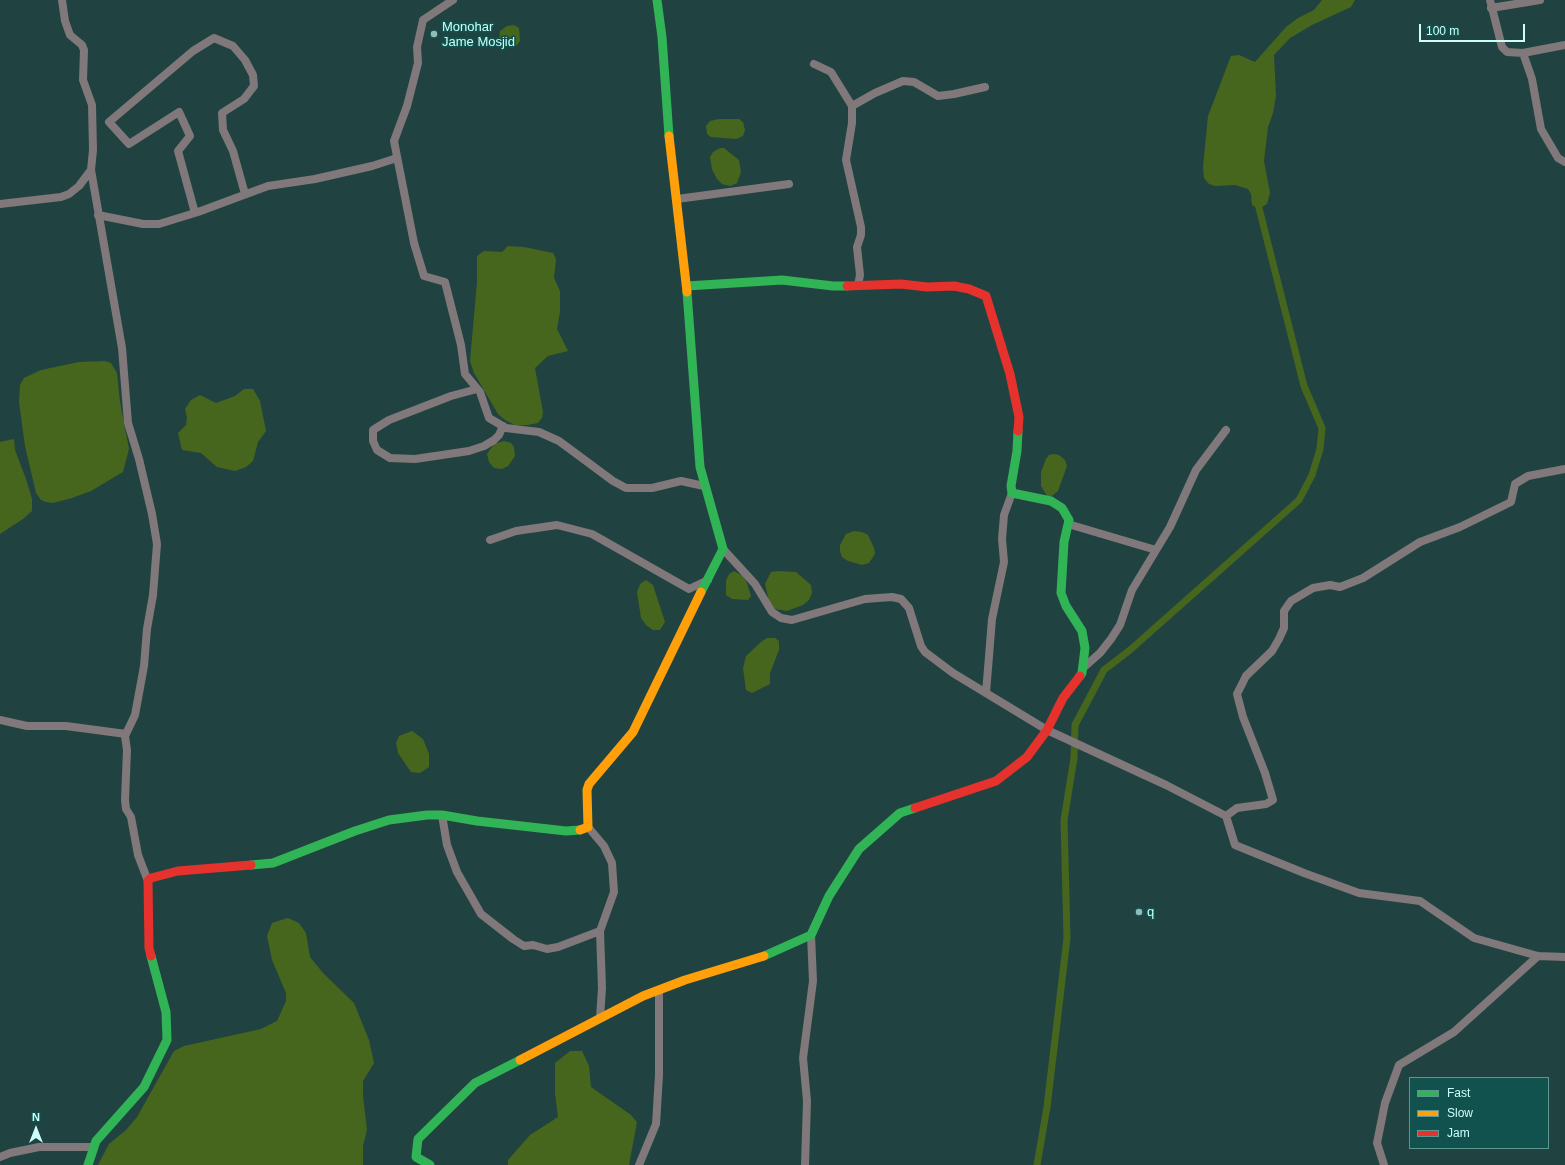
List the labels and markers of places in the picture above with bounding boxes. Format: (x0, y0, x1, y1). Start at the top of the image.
place label: Monohar Jame Mosjid (442, 19, 515, 50)
marker: Monohar Jame Mosjid (429, 29, 439, 39)
place label: q (1147, 904, 1154, 920)
marker: q (1134, 907, 1144, 917)

